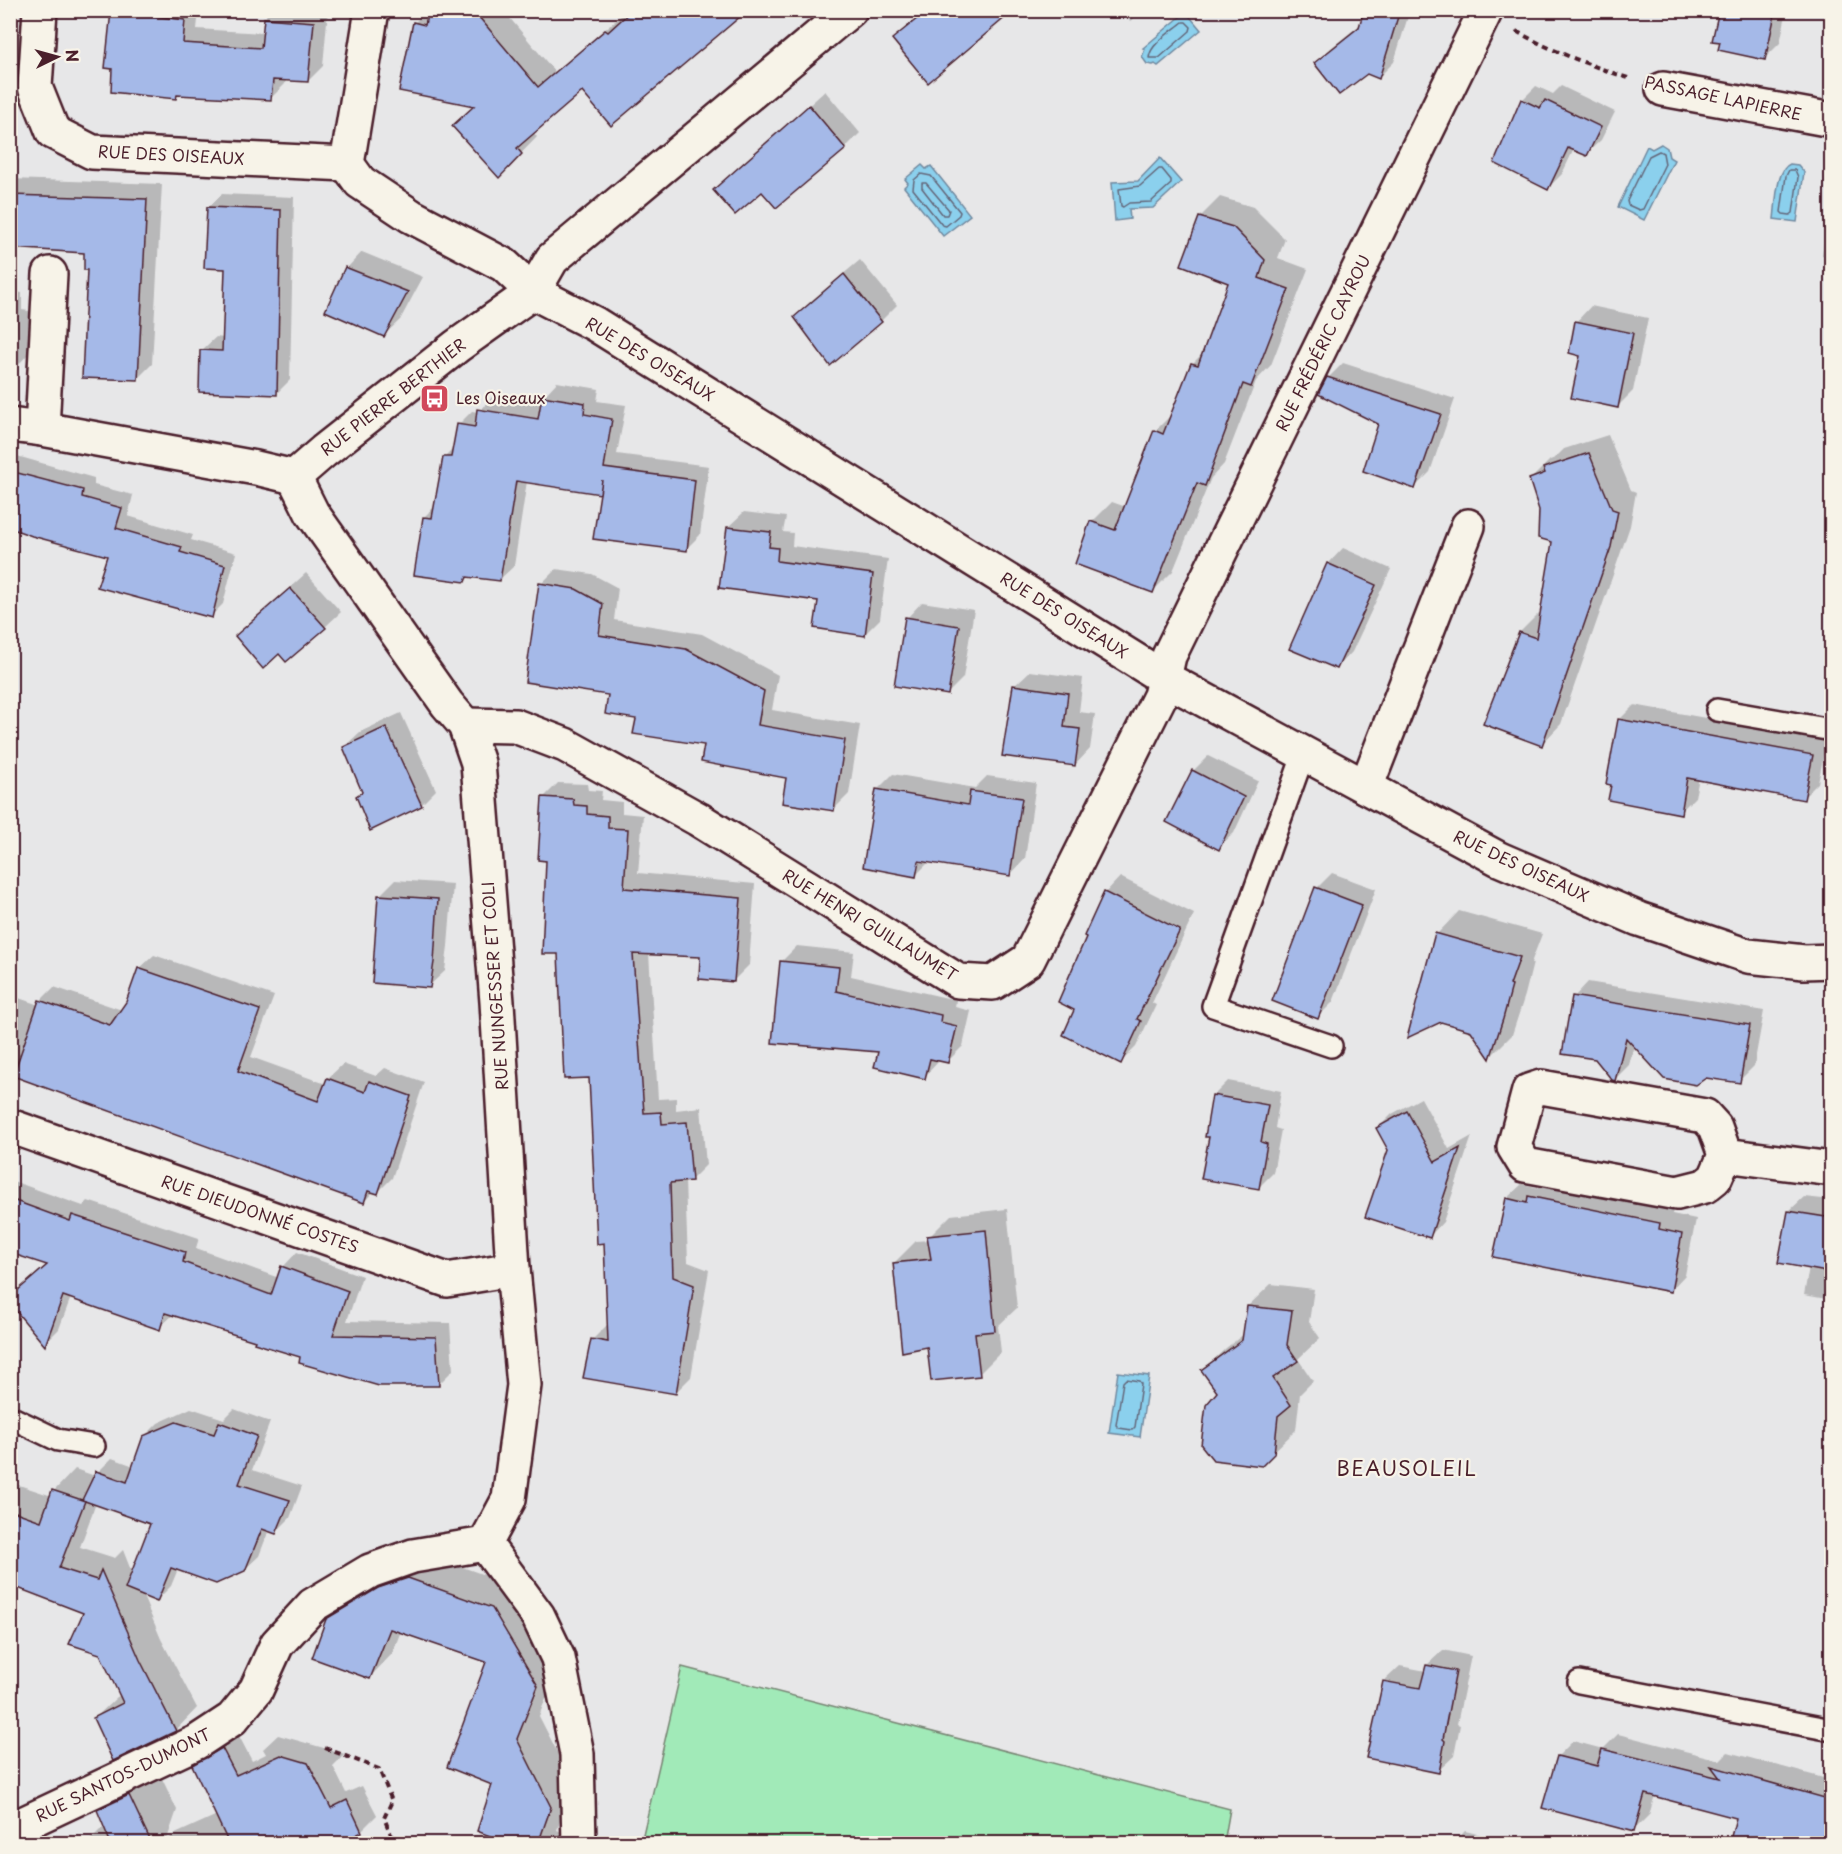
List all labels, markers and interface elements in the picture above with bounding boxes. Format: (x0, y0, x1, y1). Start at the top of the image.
north arrow (27, 27, 87, 87)
text: N (60, 48, 85, 63)
street label: PASSAGE LAPIERRE (1642, 69, 1804, 125)
street label: RUE DES OISEAUX (97, 138, 245, 170)
street label: RUE FRÉDÉRIC CAYROU (1269, 250, 1375, 435)
street label: RUE DES OISEAUX (582, 310, 720, 406)
street label: RUE PIERRE BERTHIER (314, 332, 470, 461)
bus stop icon: Les Oiseaux (419, 382, 451, 414)
place label: Les Oiseaux (456, 385, 545, 409)
street label: RUE DES OISEAUX (996, 565, 1133, 663)
street label: RUE DES OISEAUX (1450, 823, 1593, 907)
street label: RUE HENRI GUILLAUMET (778, 862, 963, 986)
street label: RUE NUNGESSER ET COLI (475, 881, 513, 1091)
street label: RUE DIEUDONNÉ COSTES (158, 1168, 362, 1258)
district label: BEAUSOLEIL (1337, 1453, 1477, 1483)
street label: RUE SANTOS-DUMONT (31, 1721, 214, 1827)

